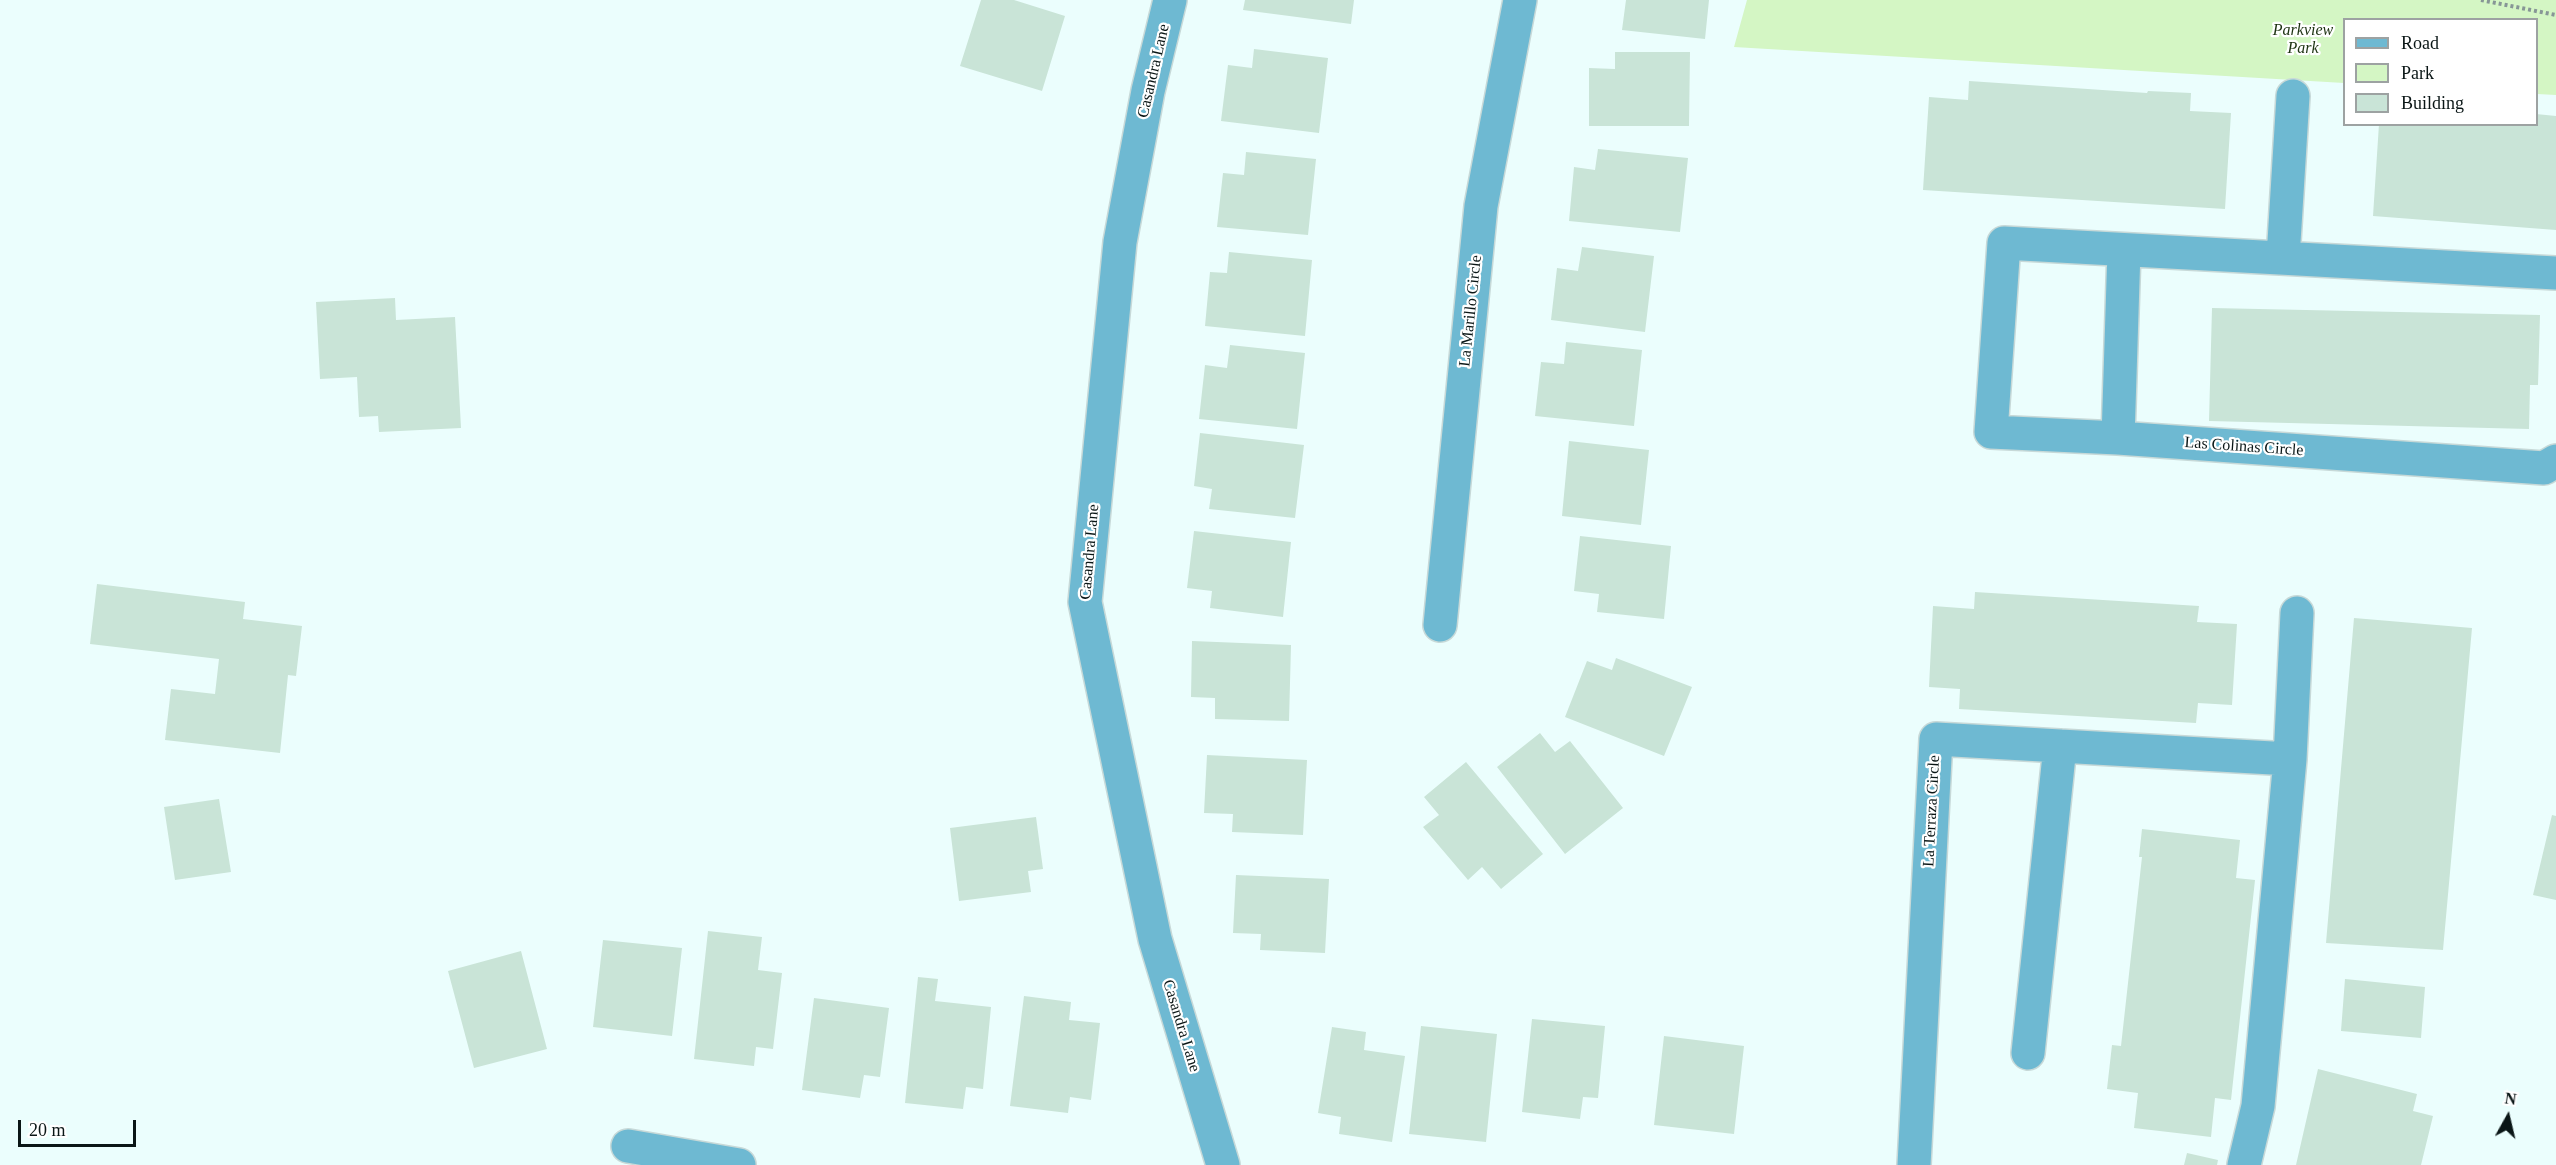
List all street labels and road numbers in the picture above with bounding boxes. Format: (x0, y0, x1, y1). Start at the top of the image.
street label: Casandra Lane (1134, 22, 1174, 120)
street label: La Marillo Circle (1456, 254, 1486, 368)
street label: Las Colinas Circle (2184, 433, 2304, 461)
street label: Casandra Lane (1076, 504, 1104, 600)
street label: La Terraza Circle (1919, 755, 1945, 867)
street label: Casandra Lane (1158, 978, 1204, 1074)

